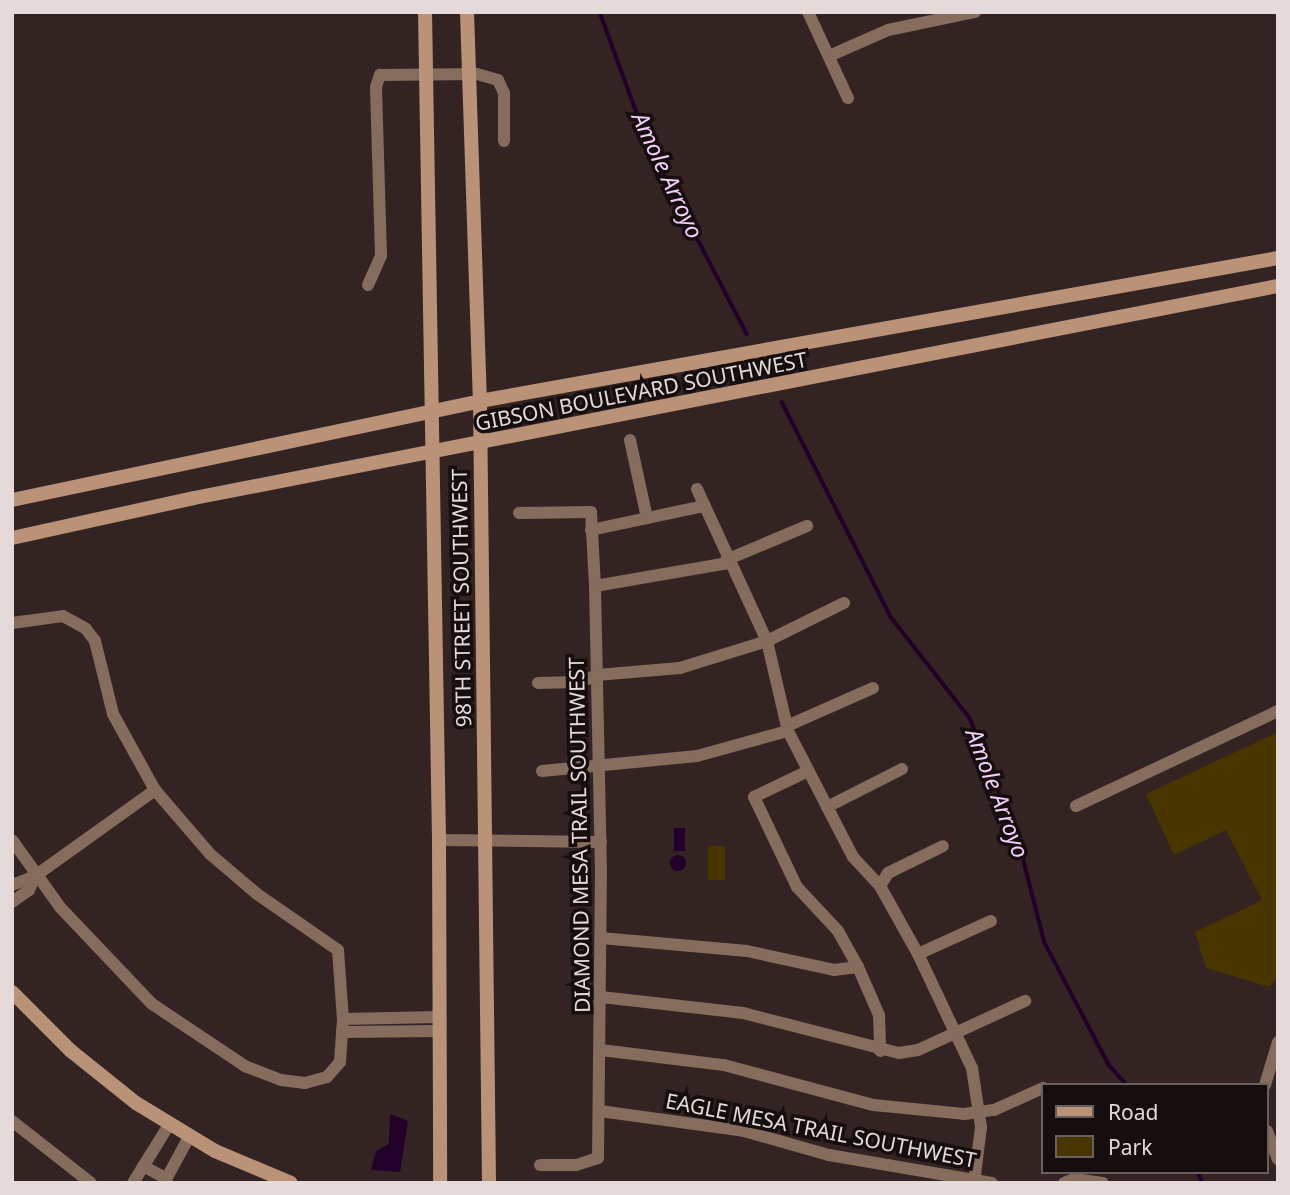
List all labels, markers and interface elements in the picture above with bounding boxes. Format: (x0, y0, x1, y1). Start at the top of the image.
water label: Amole Arroyo (627, 107, 709, 243)
street label: GIBSON BOULEVARD SOUTHWEST (473, 346, 809, 436)
street label: 98TH STREET SOUTHWEST (446, 469, 476, 727)
street label: DIAMOND MESA TRAIL SOUTHWEST (563, 657, 595, 1013)
water label: Amole Arroyo (961, 724, 1035, 862)
legend (1042, 1083, 1269, 1174)
street label: EAGLE MESA TRAIL SOUTHWEST (664, 1087, 978, 1173)
text: Road (1108, 1098, 1158, 1126)
text: Park (1108, 1133, 1152, 1161)

